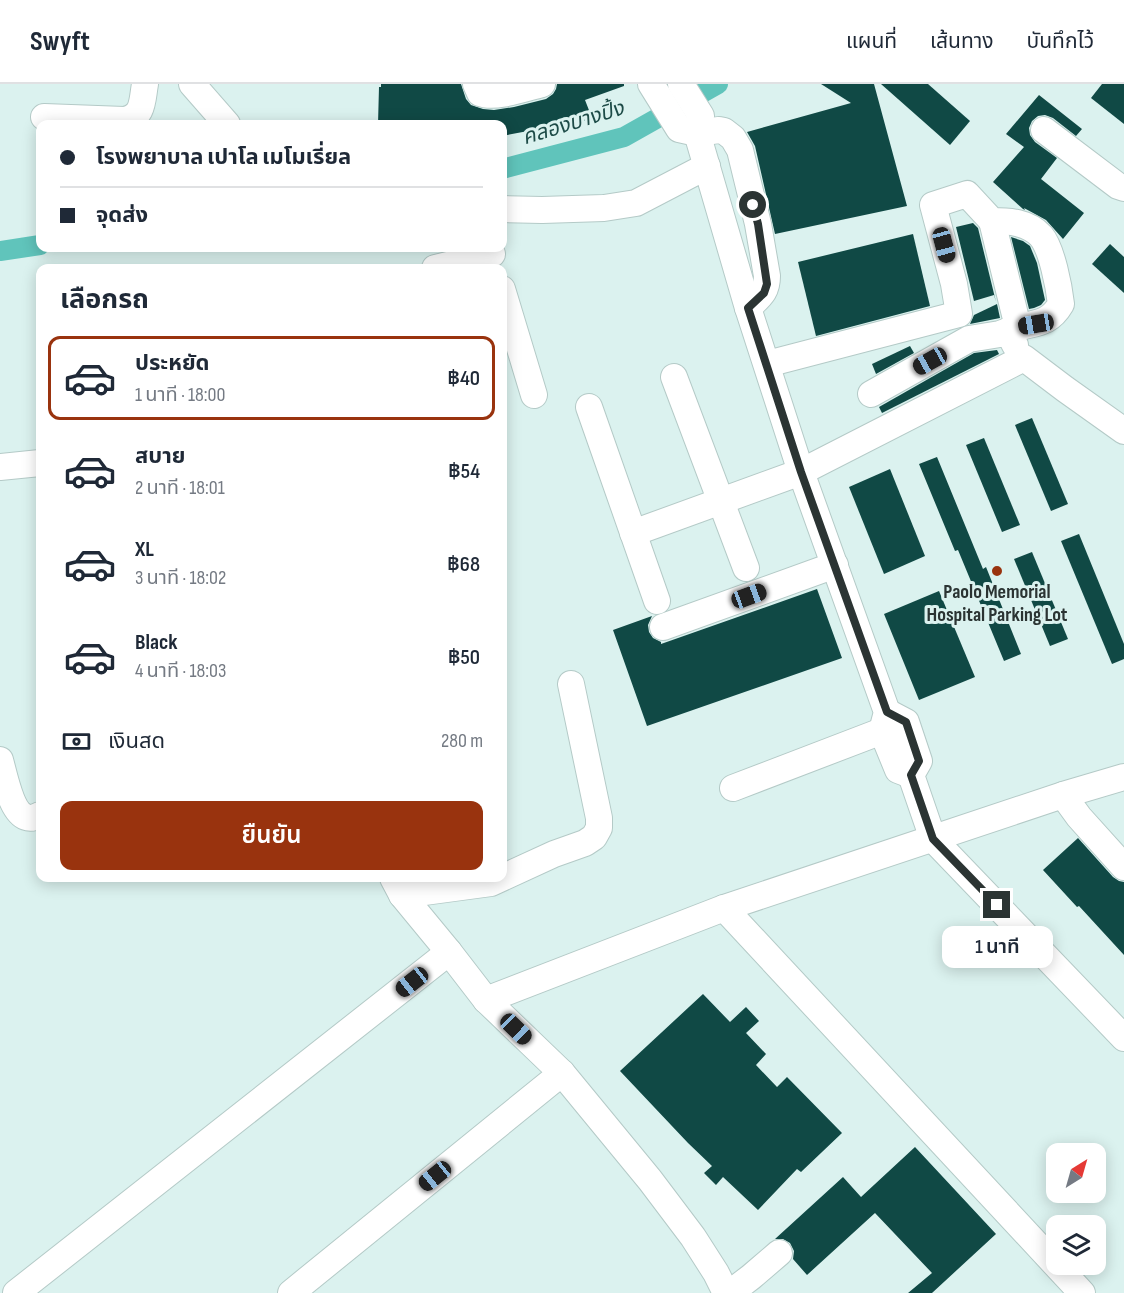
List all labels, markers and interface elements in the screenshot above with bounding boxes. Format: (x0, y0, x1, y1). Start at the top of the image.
text: Swyft (30, 25, 90, 58)
text: แผนที่ (846, 29, 897, 54)
text: เส้นทาง (930, 29, 994, 54)
text: บันทึกไว้ (1027, 29, 1094, 54)
water label: คลองบางปิ้ง (519, 94, 628, 150)
text: โรงพยาบาล เปาโล เมโมเรี่ยล (96, 144, 351, 171)
route start (739, 191, 766, 218)
text: จุดส่ง (96, 202, 148, 229)
car (931, 225, 957, 265)
text: เลือกรถ (60, 284, 149, 316)
car (1017, 312, 1055, 336)
car (910, 344, 950, 378)
text: ประหยัด (135, 350, 210, 377)
icon: car (63, 351, 117, 405)
text: ฿40 (447, 365, 480, 392)
text: 1 นาที · 18:00 (135, 383, 225, 407)
text: สบาย (135, 443, 185, 470)
icon: car (63, 444, 117, 498)
text: ฿54 (448, 458, 480, 485)
text: 2 นาที · 18:01 (135, 476, 225, 500)
text: XL (135, 536, 154, 563)
icon: car (63, 537, 117, 591)
text: ฿68 (447, 551, 480, 578)
marker: Paolo Memorial Hospital Parking Lot (990, 564, 1004, 578)
text: 3 นาที · 18:02 (135, 566, 226, 590)
place label: Paolo Memorial Hospital Parking Lot (927, 580, 1068, 627)
car (729, 581, 769, 611)
text: Black (135, 629, 177, 656)
icon: car (63, 630, 117, 684)
text: ฿50 (448, 644, 480, 671)
text: 4 นาที · 18:03 (135, 659, 226, 683)
icon: cash (60, 725, 93, 758)
text: เงินสด (108, 728, 165, 755)
text: 280 m (441, 729, 483, 753)
button: ยืนยัน (60, 801, 483, 870)
route end (983, 891, 1010, 918)
callout: 1 นาที (942, 926, 1052, 968)
text: 1 นาที (975, 935, 1020, 959)
car (392, 964, 432, 1000)
car (497, 1010, 535, 1048)
north arrow (1046, 1143, 1106, 1203)
map controls (1046, 1143, 1106, 1275)
car (415, 1158, 455, 1194)
button: layers (1046, 1215, 1106, 1275)

